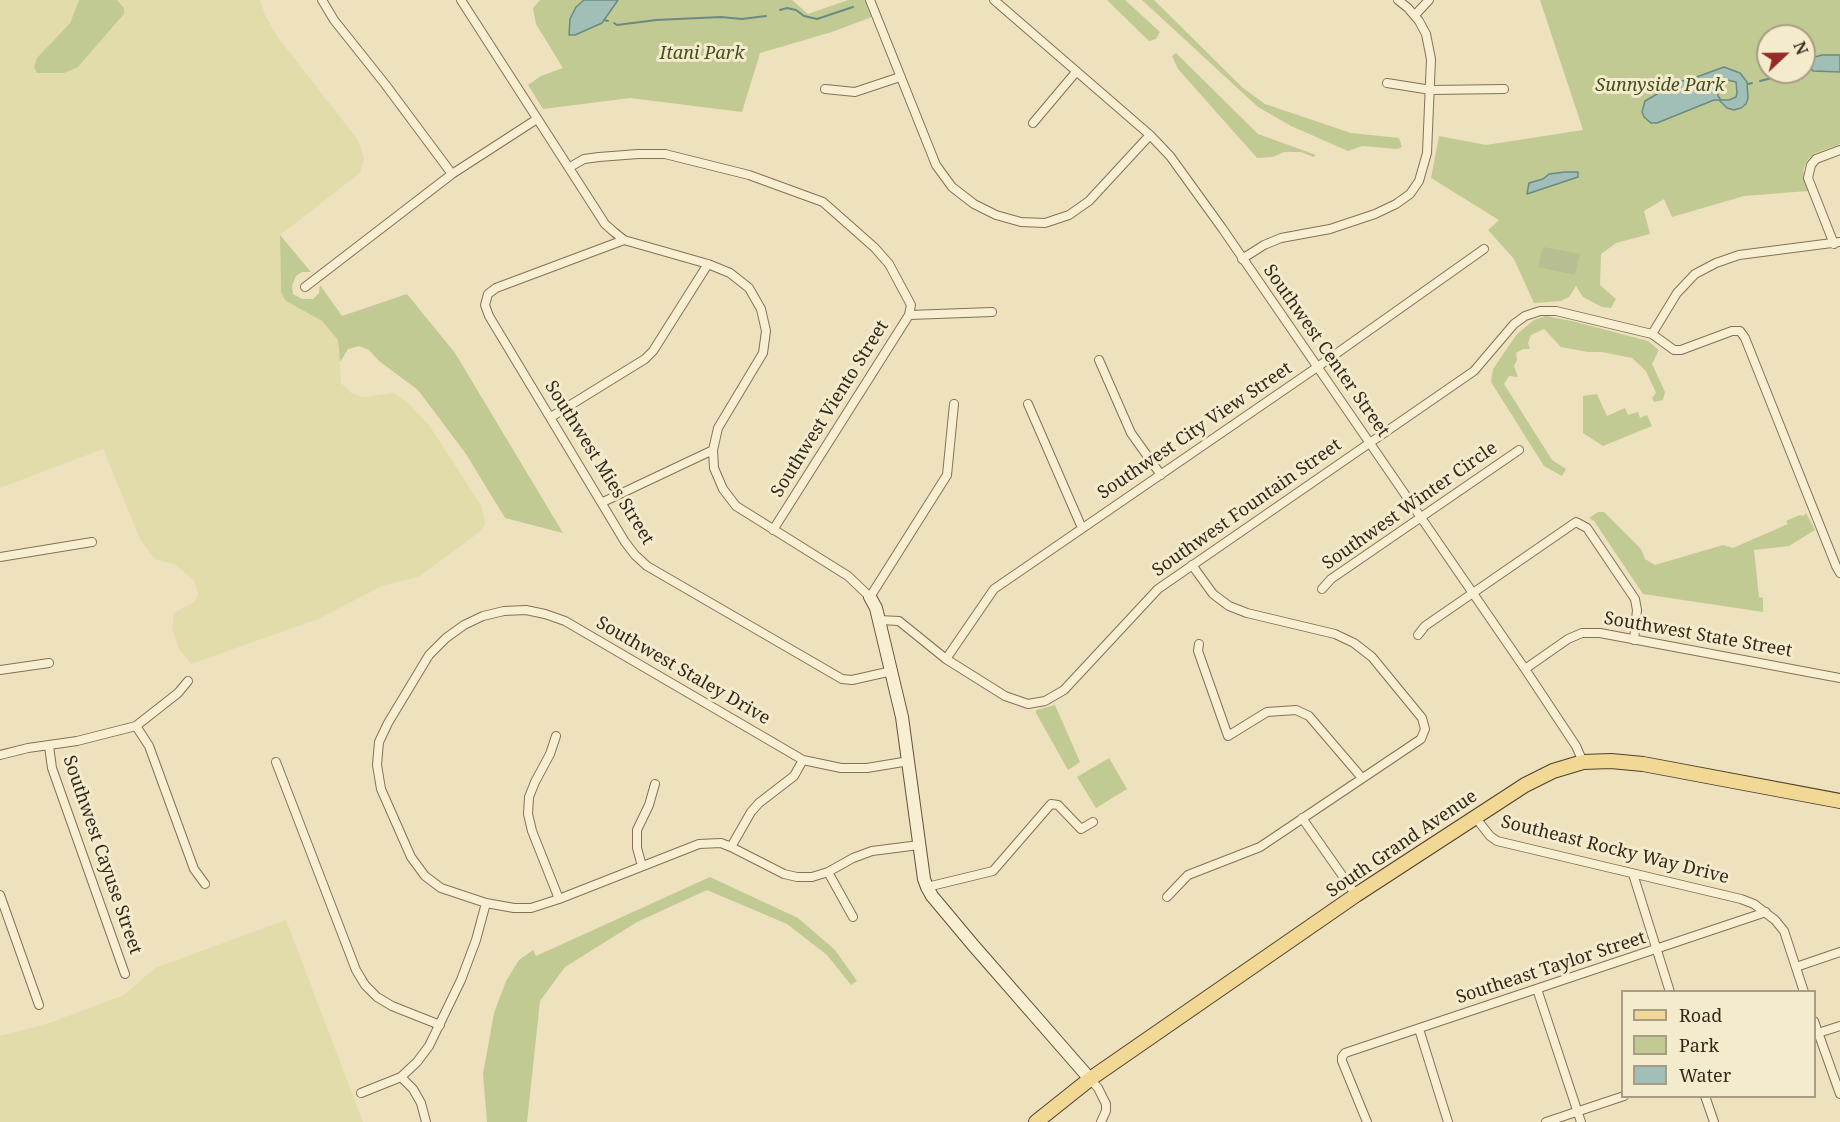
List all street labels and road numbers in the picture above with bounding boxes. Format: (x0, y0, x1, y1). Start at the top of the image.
street label: Southwest Center Street (1258, 261, 1394, 441)
street label: Southwest Viento Street (767, 317, 893, 501)
street label: Southwest City View Street (1094, 358, 1296, 504)
street label: Southwest Mies Street (540, 377, 658, 549)
street label: Southwest Fountain Street (1148, 434, 1346, 582)
street label: Southwest Winter Circle (1318, 437, 1502, 575)
street label: Southwest State Street (1602, 608, 1794, 662)
street label: Southwest Staley Drive (592, 612, 774, 730)
street label: Southwest Cayuse Street (58, 753, 146, 957)
street label: South Grand Avenue (1323, 786, 1481, 902)
street label: Southeast Rocky Way Drive (1499, 811, 1731, 889)
street label: Southeast Taylor Street (1453, 927, 1649, 1009)

